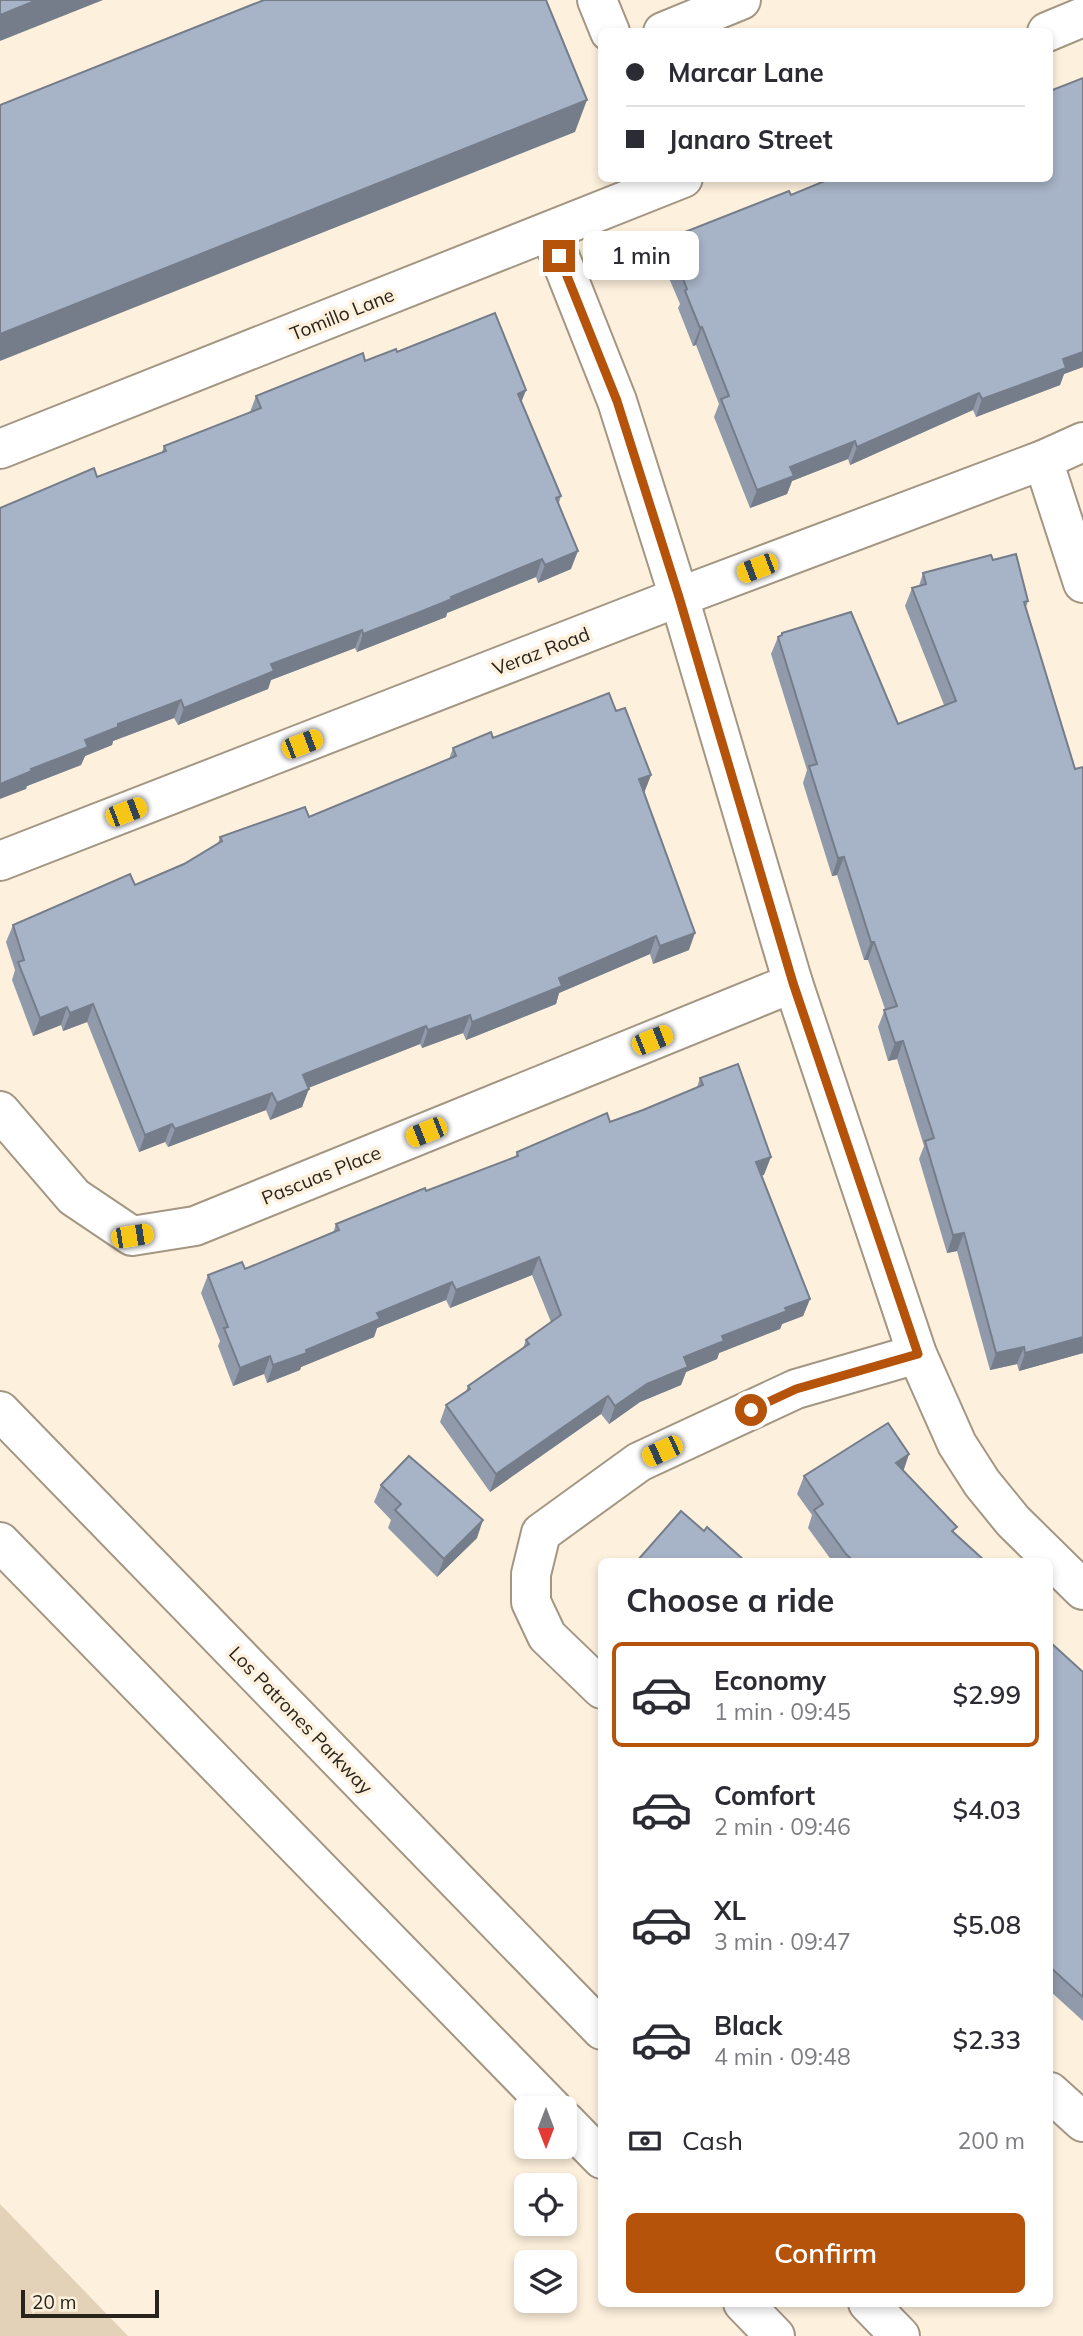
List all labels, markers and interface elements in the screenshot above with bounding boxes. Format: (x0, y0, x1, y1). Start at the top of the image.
text: Marcar Lane (668, 56, 824, 89)
text: Janaro Street (668, 123, 833, 156)
callout: 1 min (584, 232, 699, 280)
route end (543, 240, 575, 272)
text: 1 min (611, 241, 671, 270)
street label: Tomillo Lane (286, 282, 398, 346)
car (734, 551, 781, 585)
street label: Veraz Road (489, 622, 593, 680)
car (279, 727, 326, 761)
car (103, 795, 150, 829)
car (629, 1022, 676, 1058)
car (403, 1114, 450, 1150)
street label: Pascuas Place (258, 1140, 384, 1210)
car (110, 1222, 155, 1250)
route start (735, 1394, 767, 1426)
car (639, 1433, 686, 1469)
text: Choose a ride (626, 1580, 834, 1620)
street label: Los Patrones Parkway (224, 1641, 378, 1799)
icon: car (630, 1663, 693, 1726)
text: Economy (714, 1664, 826, 1697)
text: $2.99 (952, 1678, 1021, 1711)
text: 1 min · 09:45 (714, 1697, 851, 1726)
icon: car (630, 1778, 693, 1841)
text: Comfort (714, 1779, 815, 1812)
text: $4.03 (952, 1793, 1021, 1826)
text: 2 min · 09:46 (714, 1812, 851, 1841)
icon: car (630, 1893, 693, 1956)
text: XL (714, 1894, 746, 1927)
text: $5.08 (952, 1908, 1021, 1941)
text: 3 min · 09:47 (714, 1927, 851, 1956)
icon: car (630, 2008, 693, 2071)
text: Black (714, 2009, 782, 2042)
text: $2.33 (952, 2023, 1021, 2056)
text: 4 min · 09:48 (714, 2042, 851, 2071)
north arrow (514, 2096, 578, 2160)
map controls (514, 2096, 577, 2313)
icon: cash (626, 2122, 664, 2160)
text: Cash (682, 2124, 743, 2157)
text: 200 m (957, 2126, 1025, 2155)
button: locate (514, 2173, 577, 2236)
button: Confirm (626, 2213, 1025, 2293)
button: layers (514, 2250, 577, 2313)
scale bar (21, 2287, 159, 2319)
text: 20 m (32, 2290, 76, 2314)

